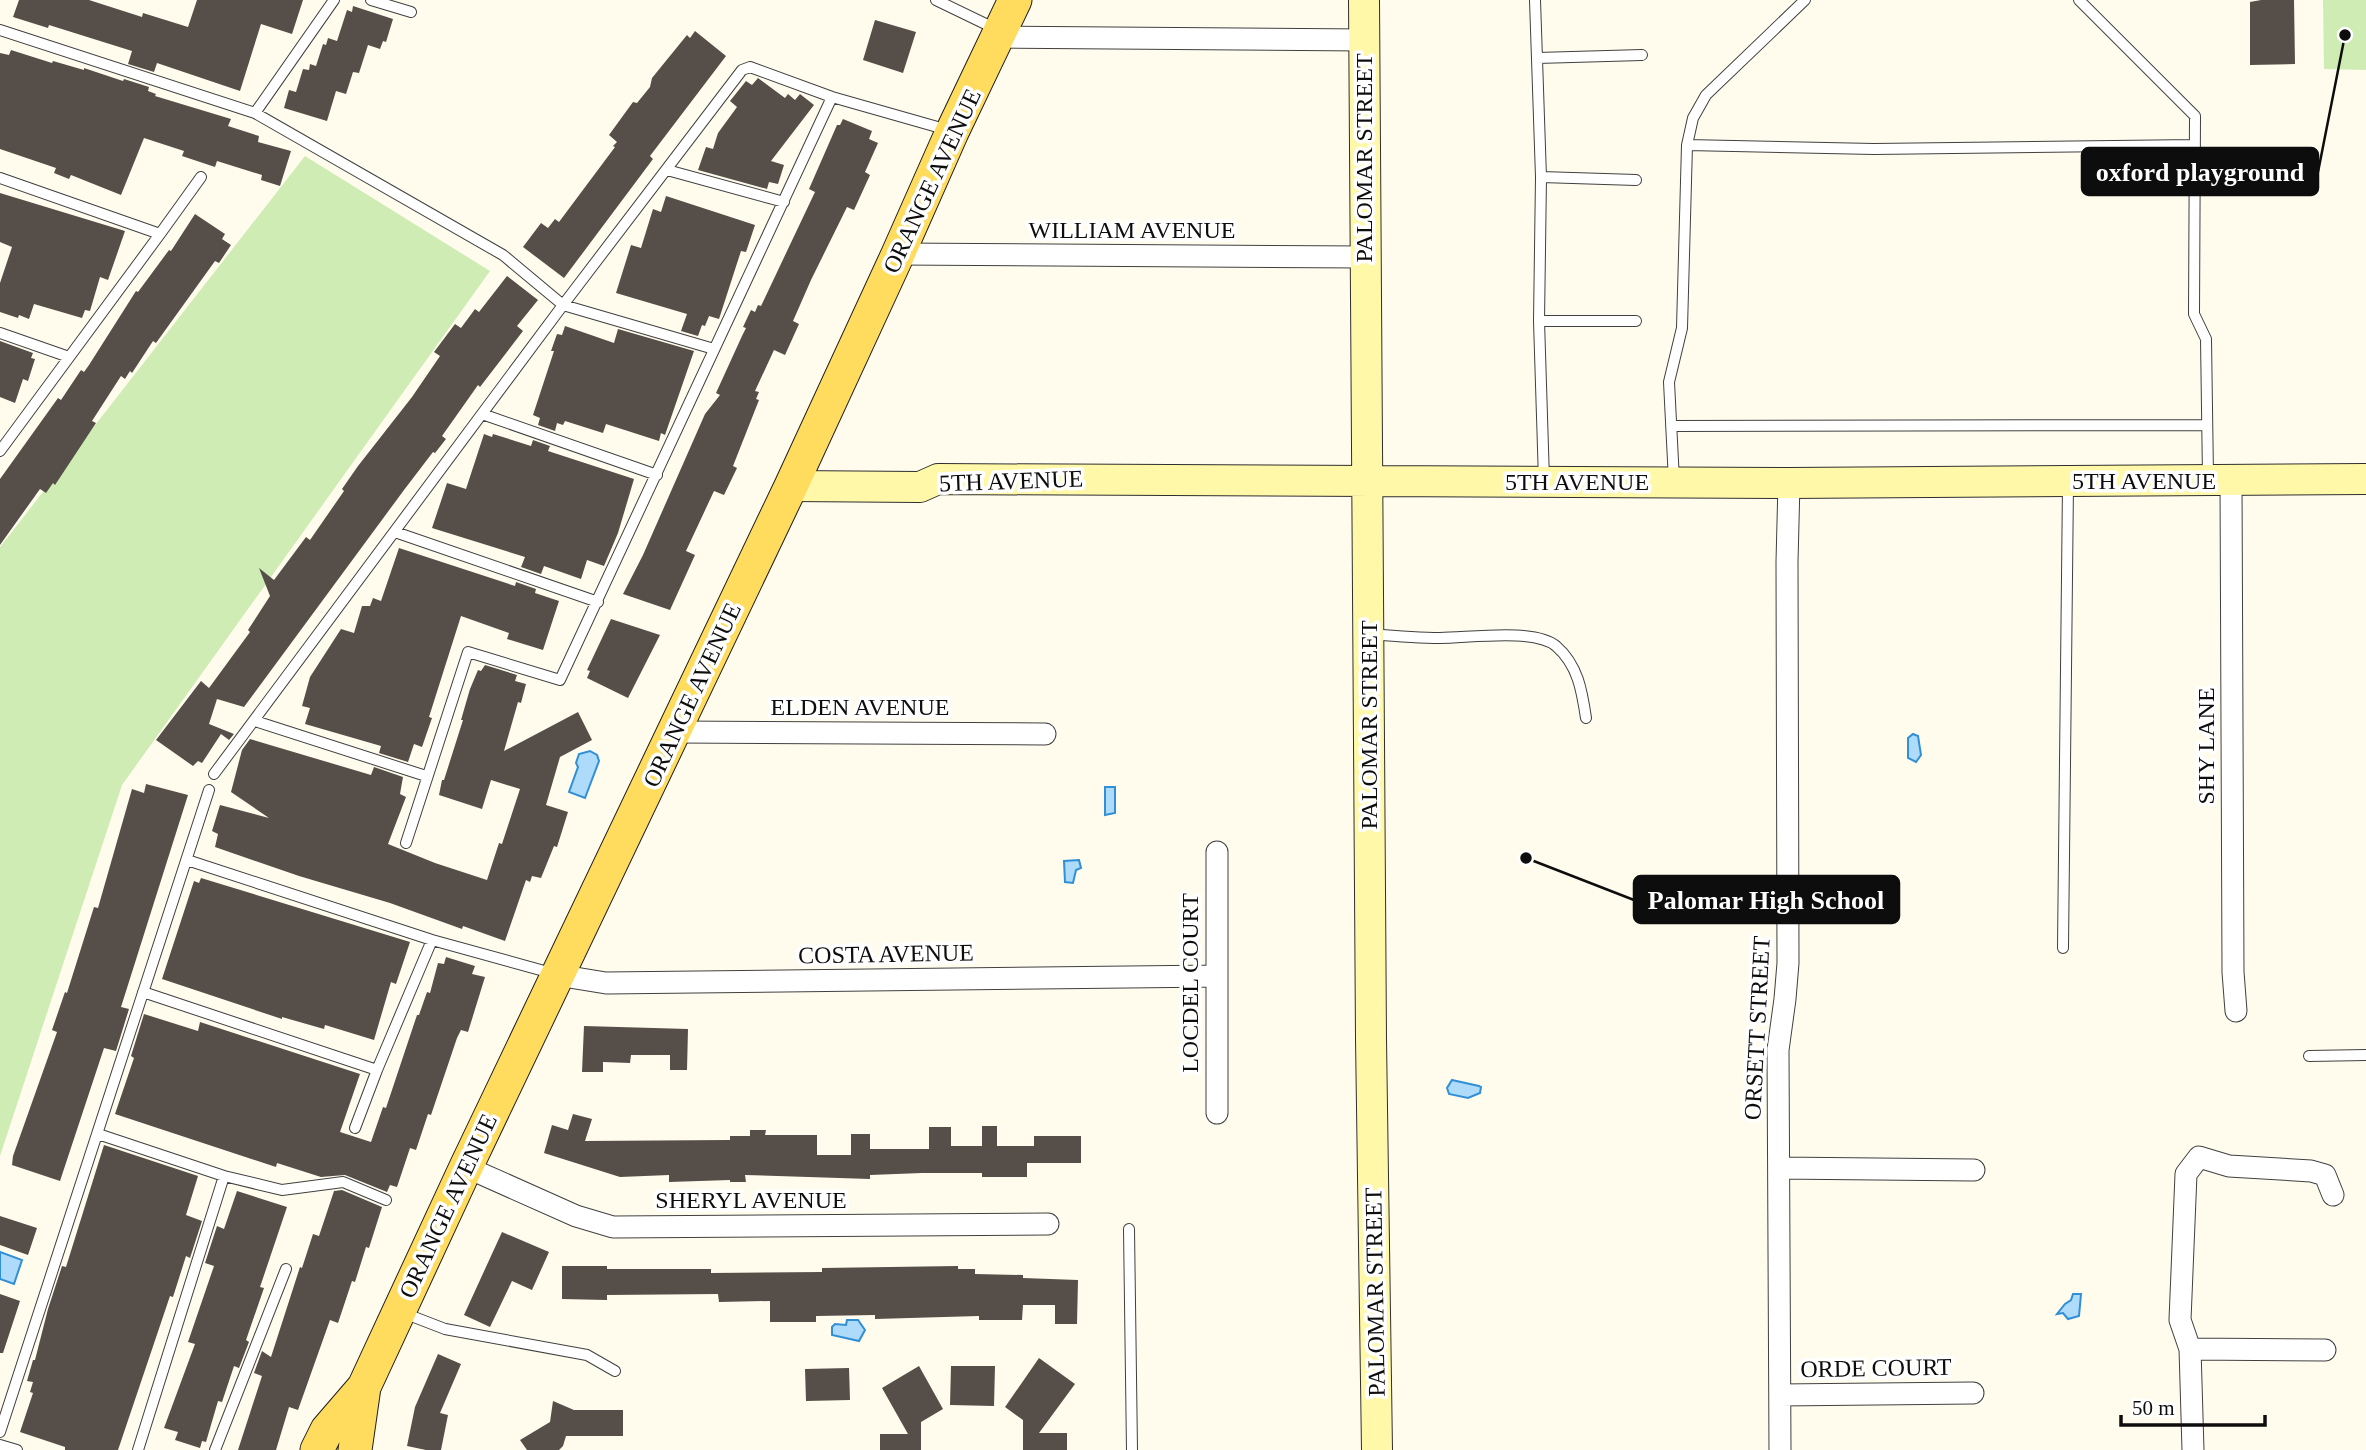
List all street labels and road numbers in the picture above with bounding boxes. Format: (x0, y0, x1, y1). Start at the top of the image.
street label: PALOMAR STREET (1351, 53, 1377, 263)
street label: ORANGE AVENUE (878, 85, 986, 277)
street label: WILLIAM AVENUE (1029, 217, 1235, 243)
street label: 5TH AVENUE (938, 465, 1084, 497)
street label: 5TH AVENUE (2072, 468, 2216, 494)
street label: 5TH AVENUE (1505, 469, 1649, 495)
street label: ORANGE AVENUE (638, 599, 746, 791)
street label: PALOMAR STREET (1356, 620, 1382, 830)
street label: SHY LANE (2193, 687, 2219, 805)
street label: ELDEN AVENUE (771, 694, 949, 720)
street label: LOCDEL COURT (1177, 893, 1203, 1073)
street label: ORSETT STREET (1739, 935, 1775, 1121)
street label: COSTA AVENUE (798, 939, 974, 969)
street label: ORANGE AVENUE (394, 1110, 502, 1302)
street label: SHERYL AVENUE (655, 1187, 847, 1213)
street label: PALOMAR STREET (1360, 1187, 1390, 1397)
street label: ORDE COURT (1800, 1354, 1952, 1382)

